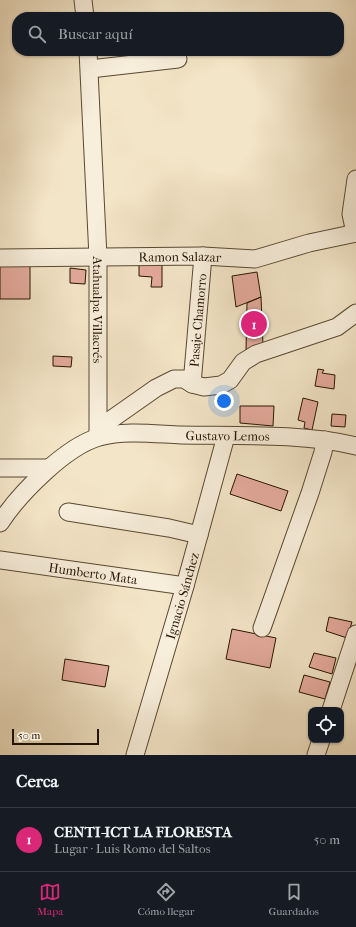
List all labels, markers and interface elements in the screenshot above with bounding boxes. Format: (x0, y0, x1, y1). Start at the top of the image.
search box (12, 12, 344, 56)
icon: search (26, 23, 48, 45)
text: Buscar aquí (58, 25, 133, 43)
street label: Ramon Salazar (138, 249, 222, 265)
street label: Atahualpa Villacrés (90, 255, 105, 363)
street label: Pasaje Chamorro (186, 272, 210, 368)
pin: 1 (241, 309, 267, 339)
your location (214, 391, 234, 411)
street label: Gustavo Lemos (185, 428, 270, 444)
street label: Ignacio Sánchez (163, 550, 202, 641)
street label: Humberto Mata (48, 560, 139, 587)
map controls (308, 707, 344, 743)
button: locate (308, 707, 344, 743)
scale bar (12, 727, 99, 746)
text: 50 m (18, 729, 40, 742)
text: Cerca (16, 771, 58, 791)
text: CENTI-ICT LA FLORESTA (54, 823, 232, 841)
text: 1 (27, 832, 31, 847)
text: 50 m (314, 832, 340, 847)
text: Lugar · Luis Romo del Saltos (54, 841, 211, 856)
tab: Mapa (37, 881, 63, 918)
tab: Cómo llegar (137, 881, 194, 918)
tab: Guardados (269, 881, 319, 918)

